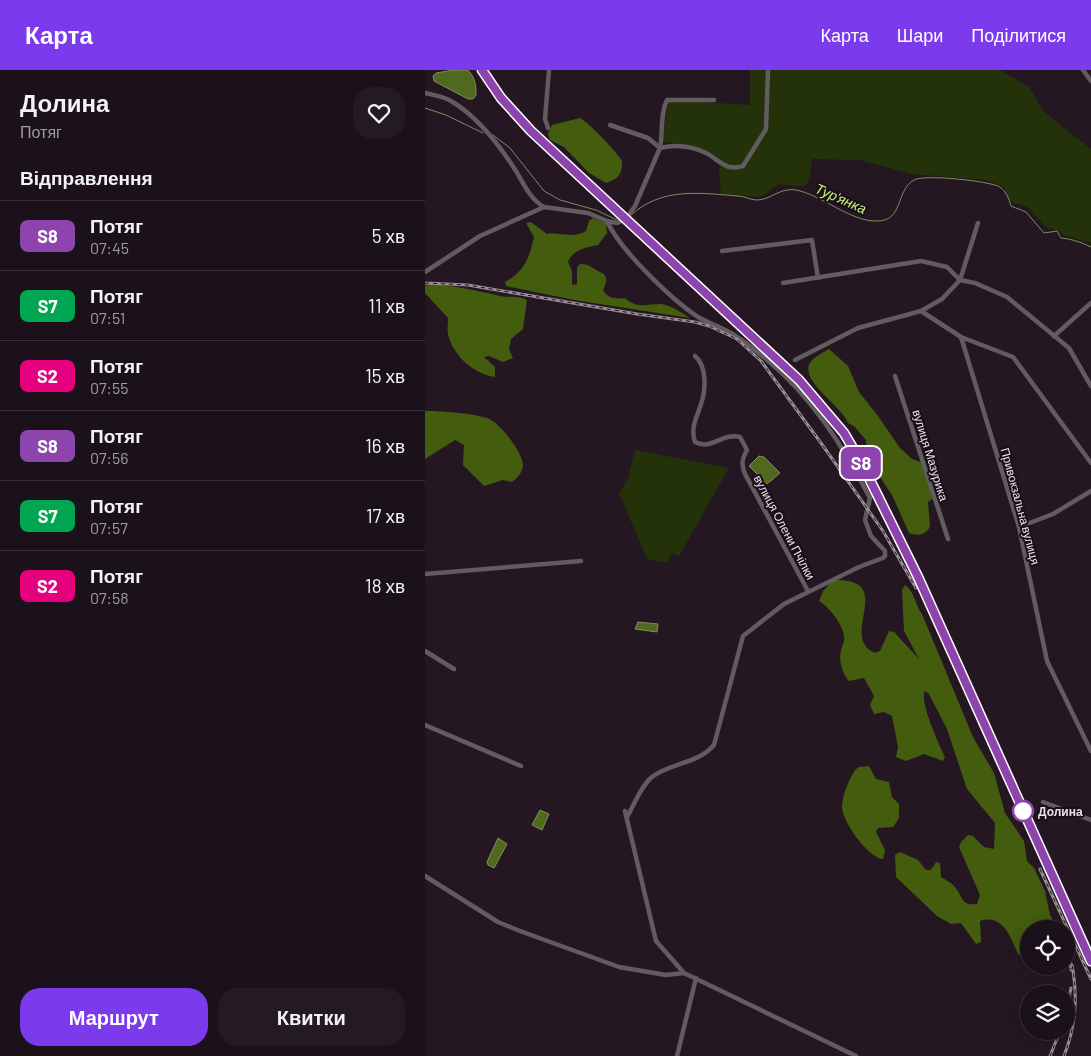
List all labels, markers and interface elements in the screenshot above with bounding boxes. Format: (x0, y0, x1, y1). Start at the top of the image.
text: Карта (25, 20, 93, 49)
text: Карта (821, 24, 869, 46)
text: Шари (897, 24, 943, 46)
text: Поділитися (971, 24, 1066, 46)
button: heart (353, 87, 405, 139)
text: Долина (20, 88, 109, 117)
text: Потяг (20, 122, 62, 141)
text: Відправлення (20, 166, 153, 189)
water label: Тур'янка (813, 179, 869, 217)
text: Потяг (90, 214, 143, 237)
text: 5 хв (372, 224, 405, 247)
text: S8 (37, 225, 58, 247)
text: 07:45 (90, 238, 129, 257)
text: Потяг (90, 284, 143, 307)
text: 11 хв (368, 294, 405, 317)
text: S7 (38, 295, 57, 317)
text: 07:51 (90, 308, 125, 327)
text: Потяг (90, 354, 143, 377)
text: 15 хв (365, 364, 405, 387)
text: S2 (37, 365, 58, 387)
text: 07:55 (90, 378, 128, 397)
street label: вулиця Мазурика (909, 408, 952, 503)
text: Потяг (90, 424, 143, 447)
text: 16 хв (365, 434, 405, 457)
text: S8 (37, 435, 58, 457)
street label: Привокзальна вулиця (998, 446, 1043, 566)
line badge: S8 (839, 447, 883, 479)
text: 07:56 (90, 448, 129, 467)
text: S8 (851, 452, 871, 474)
street label: вулиця Олени Пчілки (751, 472, 819, 582)
text: Потяг (90, 494, 143, 517)
text: 17 хв (366, 504, 405, 527)
text: S7 (38, 505, 57, 527)
text: 07:57 (90, 518, 128, 537)
text: Потяг (90, 564, 143, 587)
text: 18 хв (365, 574, 405, 597)
text: S2 (37, 575, 58, 597)
text: 07:58 (90, 588, 129, 607)
marker: Долина (1012, 800, 1034, 822)
place label: Долина (1038, 804, 1083, 819)
map controls (1020, 920, 1075, 1040)
button: locate (1020, 920, 1075, 975)
button: layers (1020, 985, 1075, 1040)
button: Маршрут (20, 988, 208, 1046)
button: Квитки (218, 988, 405, 1046)

